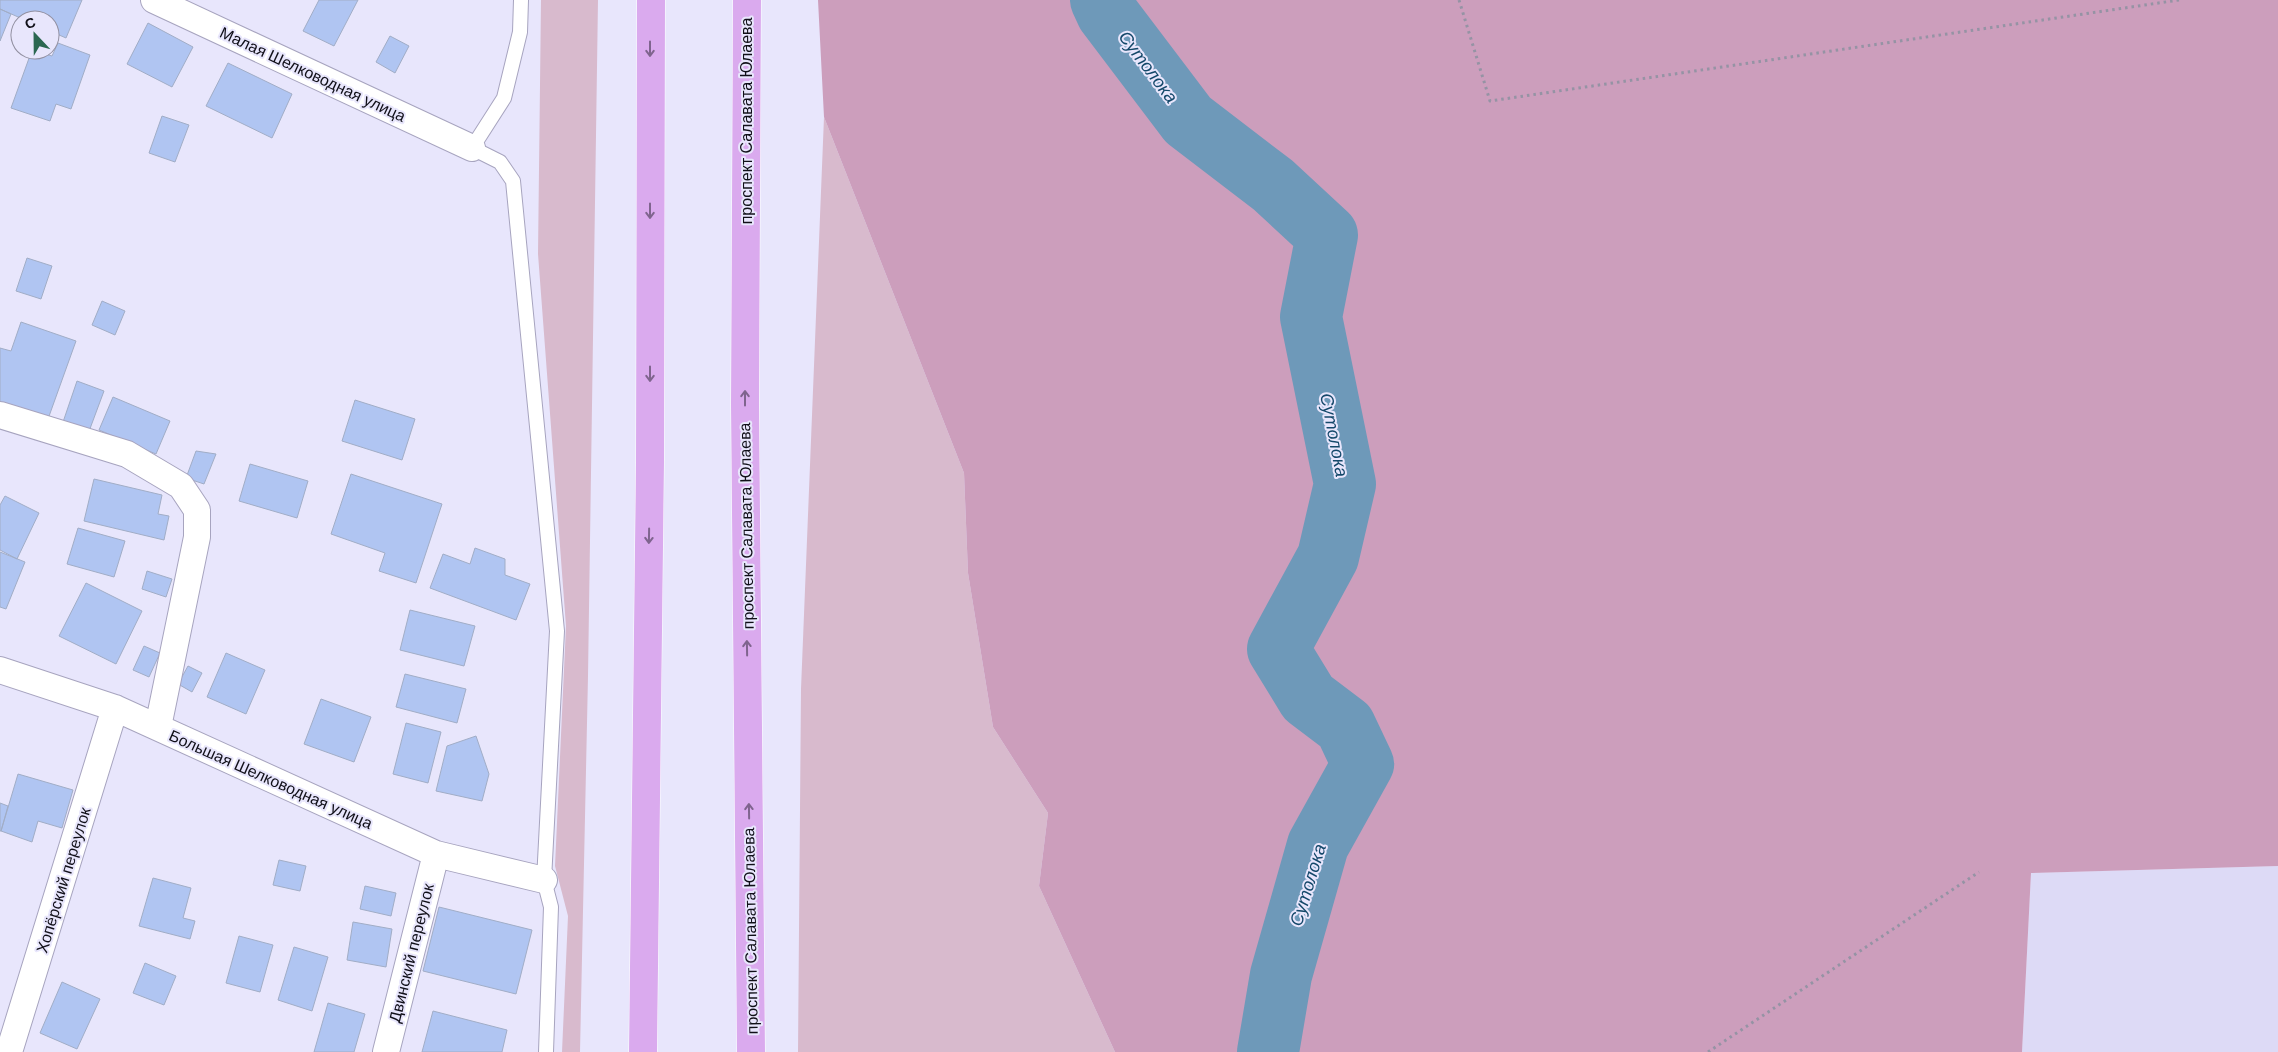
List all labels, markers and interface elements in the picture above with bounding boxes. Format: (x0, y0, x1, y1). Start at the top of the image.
north arrow (10, 10, 60, 60)
text: С (22, 13, 38, 33)
street label: проспект Салавата Юлаева (736, 18, 757, 224)
street label: Малая Шелководная улица (216, 22, 409, 127)
water label: Сутолока (1113, 26, 1183, 108)
one-way arrow (646, 40, 655, 56)
one-way arrow (645, 202, 655, 219)
one-way arrow (645, 365, 655, 381)
one-way arrow (740, 391, 750, 407)
water label: Сутолока (1314, 391, 1354, 479)
street label: проспект Салавата Юлаева (734, 422, 759, 629)
one-way arrow (644, 528, 654, 544)
one-way arrow (742, 641, 752, 657)
street label: Большая Шелководная улица (166, 725, 376, 834)
one-way arrow (744, 803, 754, 820)
street label: Хопёрский переулок (31, 804, 96, 956)
street label: проспект Салавата Юлаева (738, 827, 763, 1034)
water label: Сутолока (1284, 841, 1332, 929)
street label: Двинский переулок (384, 880, 439, 1025)

